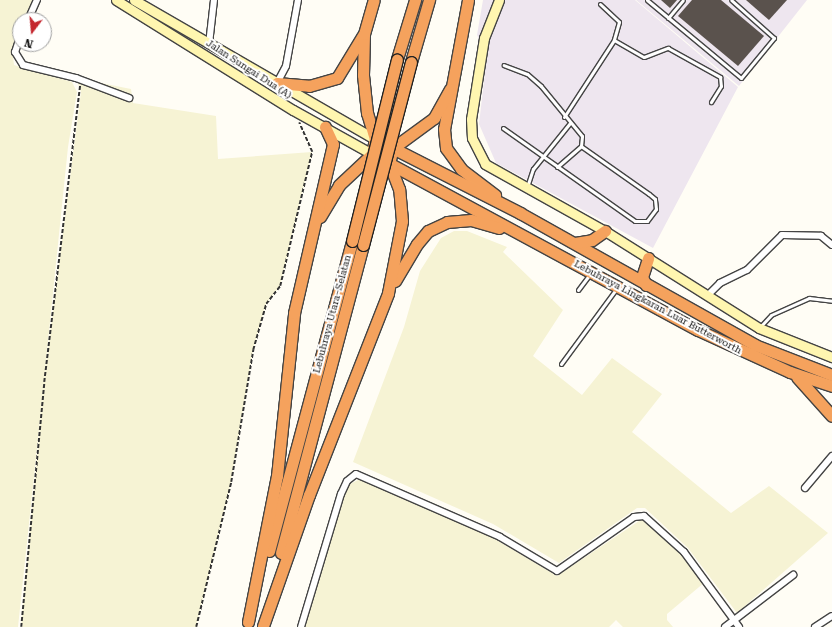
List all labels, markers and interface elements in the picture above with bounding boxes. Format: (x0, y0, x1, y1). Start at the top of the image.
north arrow (12, 12, 52, 52)
text: N (23, 36, 35, 50)
street label: Jalan Sungai Dua (A) (204, 37, 294, 101)
street label: Lebuhraya Utara–Selatan (310, 254, 354, 374)
street label: Lebuhraya Lingkaran Luar Butterworth (572, 258, 744, 356)

